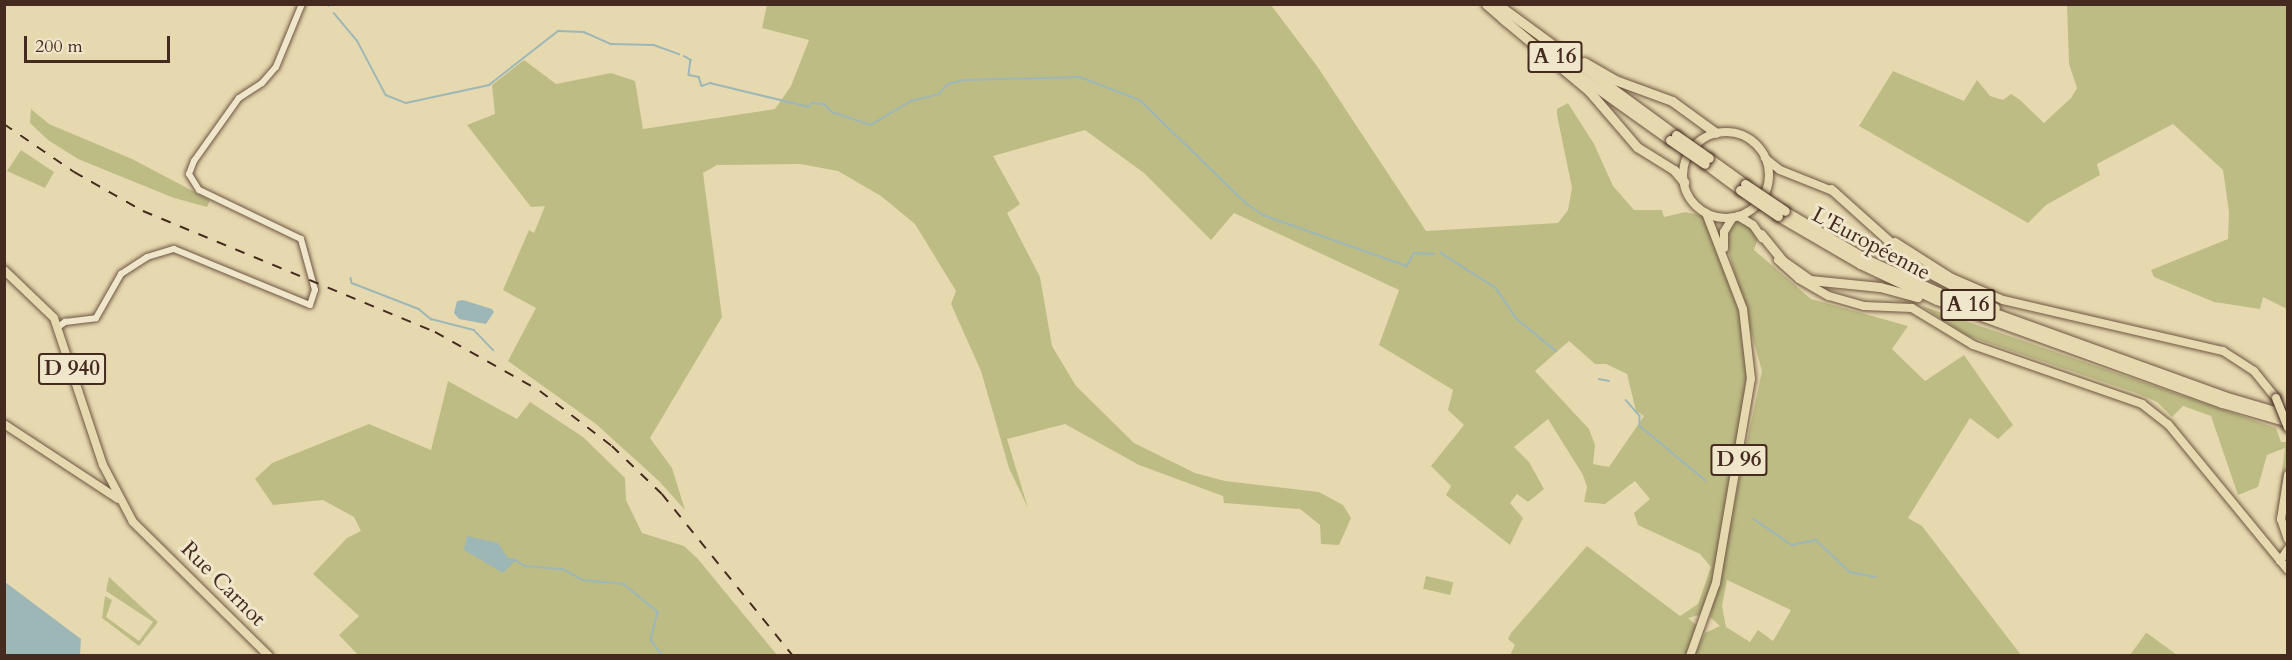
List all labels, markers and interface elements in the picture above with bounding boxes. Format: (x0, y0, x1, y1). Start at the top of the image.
scale bar (27, 24, 172, 62)
text: 200 m (35, 34, 83, 59)
road number: A 16 (1526, 39, 1584, 75)
street label: L'Européenne (1807, 202, 1935, 286)
road number: A 16 (1940, 287, 1996, 323)
road number: D 940 (38, 351, 106, 387)
road number: D 96 (1709, 442, 1769, 478)
street label: Rue Carnot (175, 536, 271, 632)

